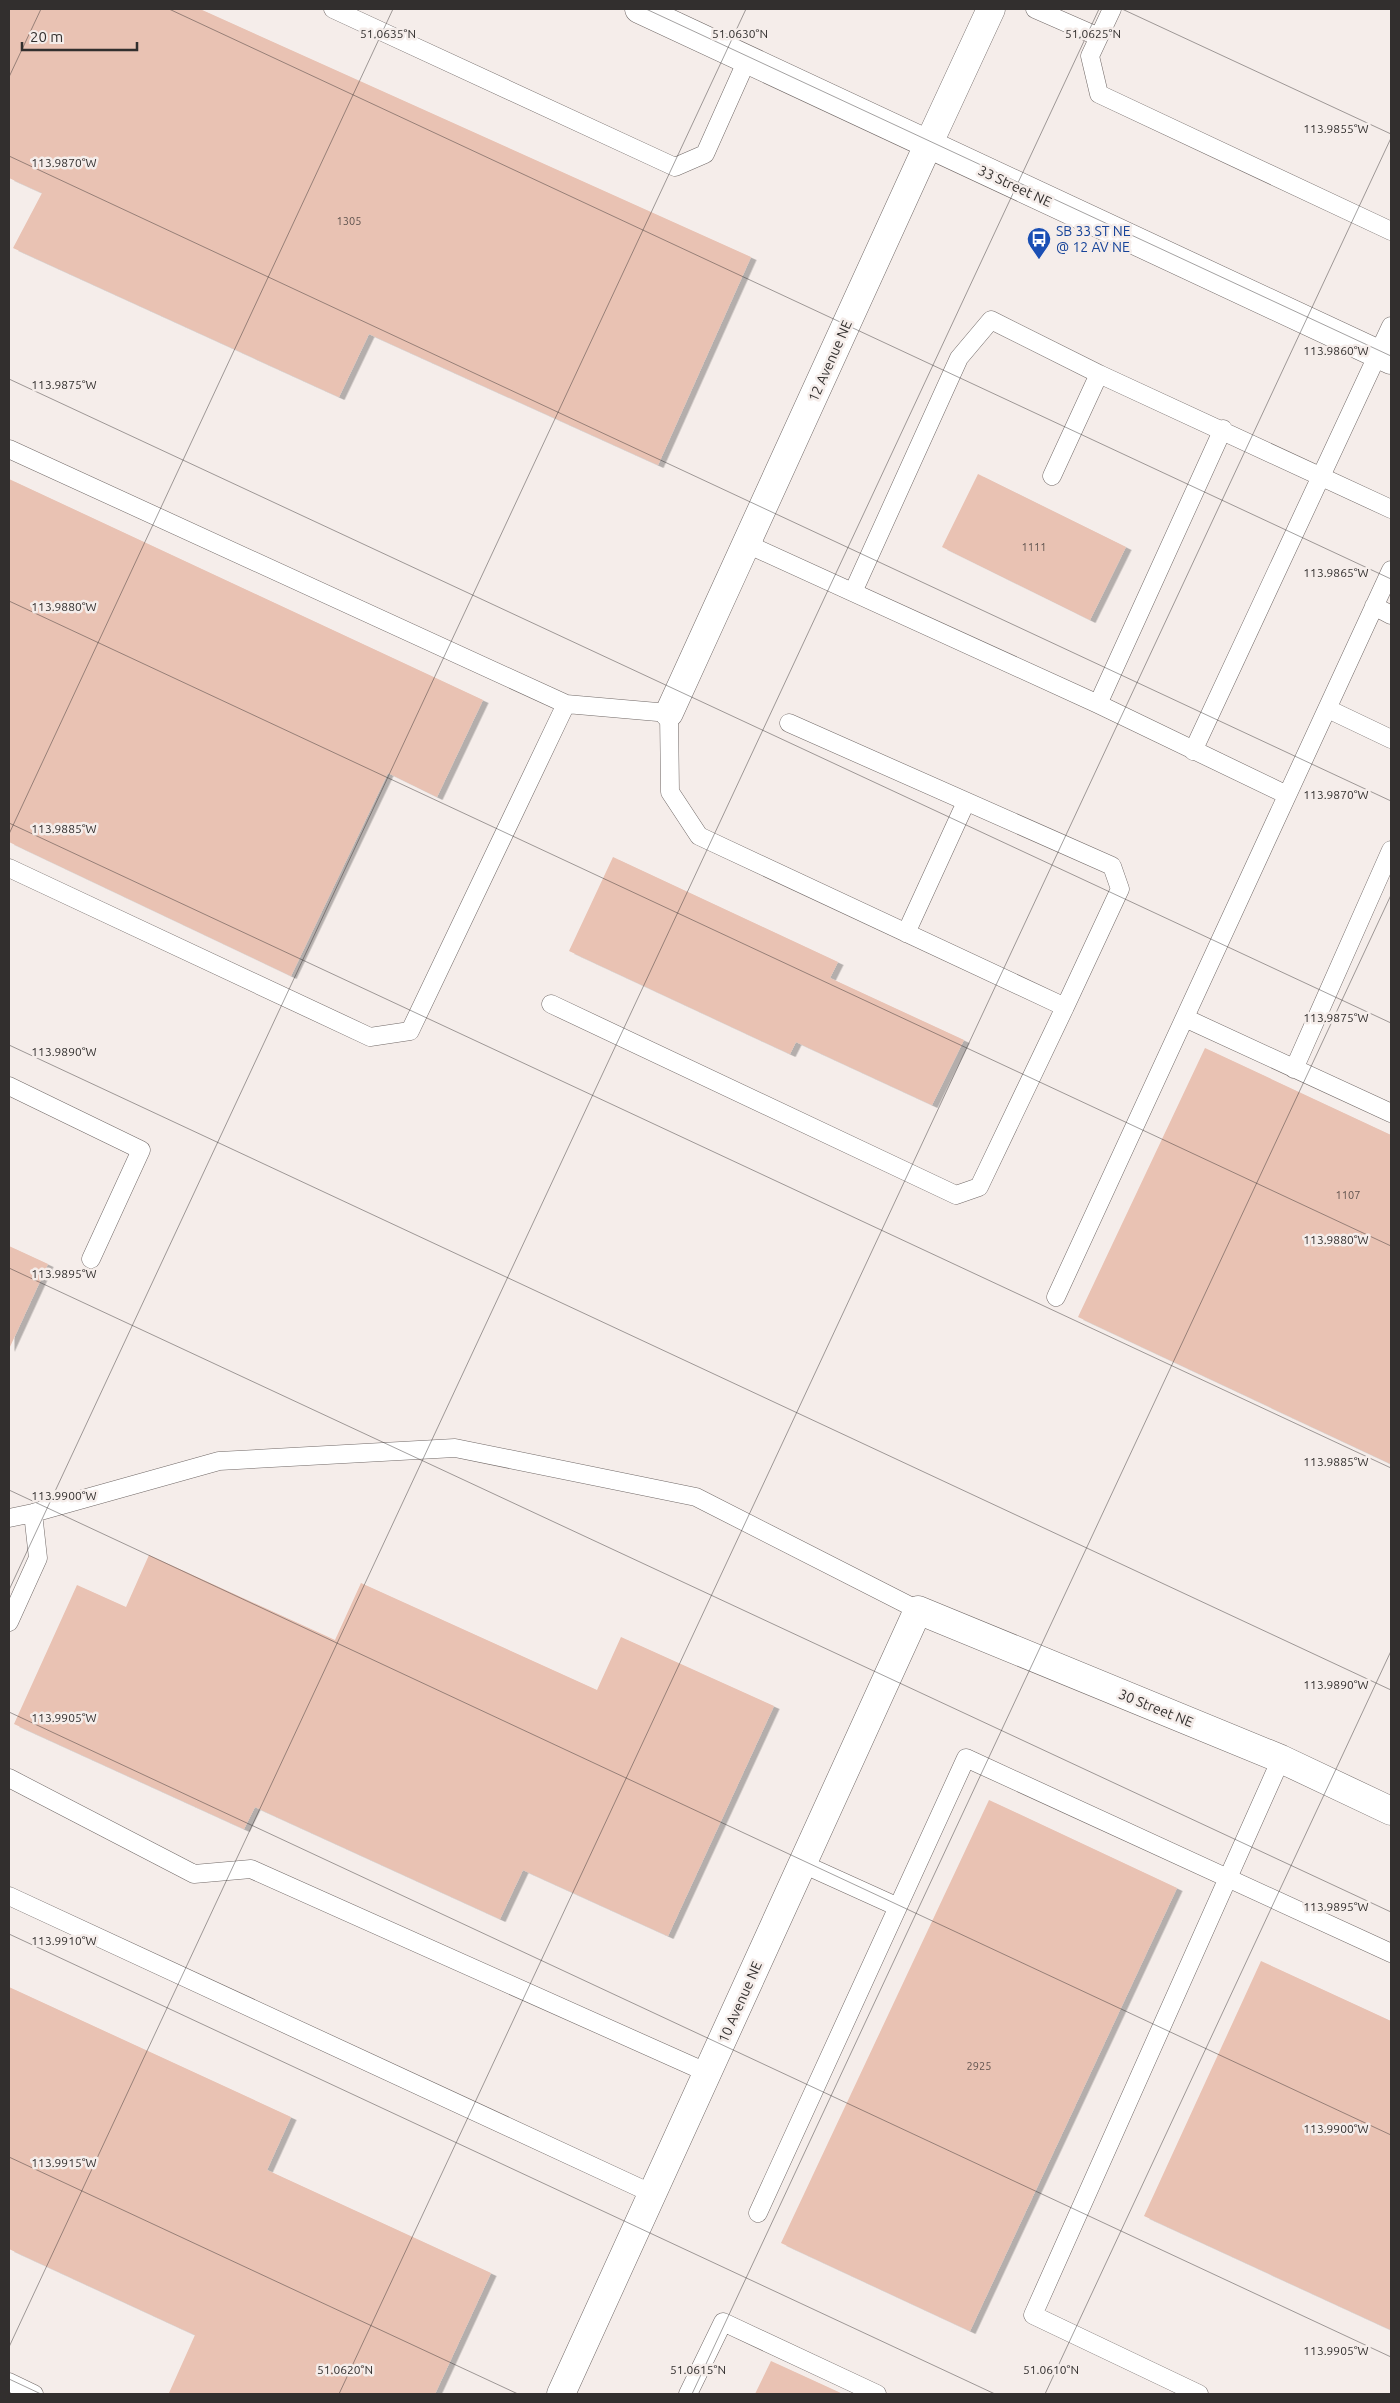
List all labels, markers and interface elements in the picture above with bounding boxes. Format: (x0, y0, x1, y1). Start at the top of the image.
scale bar (22, 20, 138, 52)
text: 51.0635°N (360, 27, 416, 40)
text: 51.0630°N (712, 27, 768, 40)
text: 51.0625°N (1065, 27, 1121, 40)
text: 20 m (30, 28, 63, 45)
text: 113.9855°W (1303, 122, 1369, 135)
text: 113.9870°W (31, 156, 97, 169)
street label: 33 Street NE (976, 162, 1054, 210)
house number: 1305 (337, 215, 361, 227)
place label: SB 33 ST NE @ 12 AV NE (1056, 223, 1131, 255)
bus stop icon: SB 33 ST NE @ 12 AV NE (1026, 226, 1052, 260)
street label: 12 Avenue NE (805, 318, 855, 404)
text: 113.9860°W (1303, 344, 1369, 357)
text: 113.9875°W (31, 378, 97, 391)
house number: 1111 (1022, 541, 1046, 553)
text: 113.9865°W (1303, 566, 1369, 579)
text: 113.9880°W (31, 600, 97, 613)
text: 113.9870°W (1303, 788, 1369, 801)
text: 113.9885°W (31, 822, 97, 835)
text: 113.9875°W (1303, 1011, 1369, 1024)
text: 113.9890°W (31, 1045, 97, 1058)
house number: 1107 (1336, 1189, 1360, 1201)
text: 113.9880°W (1303, 1233, 1369, 1246)
text: 113.9895°W (31, 1267, 97, 1280)
text: 113.9885°W (1303, 1455, 1369, 1468)
text: 113.9900°W (31, 1489, 97, 1502)
text: 113.9890°W (1303, 1678, 1369, 1691)
street label: 30 Street NE (1116, 1686, 1196, 1730)
text: 113.9905°W (31, 1711, 97, 1724)
text: 113.9895°W (1303, 1900, 1369, 1913)
text: 113.9910°W (31, 1934, 97, 1947)
street label: 10 Avenue NE (715, 1959, 765, 2045)
house number: 2925 (967, 2060, 991, 2072)
text: 113.9900°W (1303, 2122, 1369, 2135)
text: 113.9915°W (31, 2156, 97, 2169)
text: 113.9905°W (1303, 2344, 1369, 2357)
text: 51.0620°N (317, 2363, 373, 2376)
text: 51.0615°N (670, 2363, 726, 2376)
text: 51.0610°N (1023, 2363, 1079, 2376)

